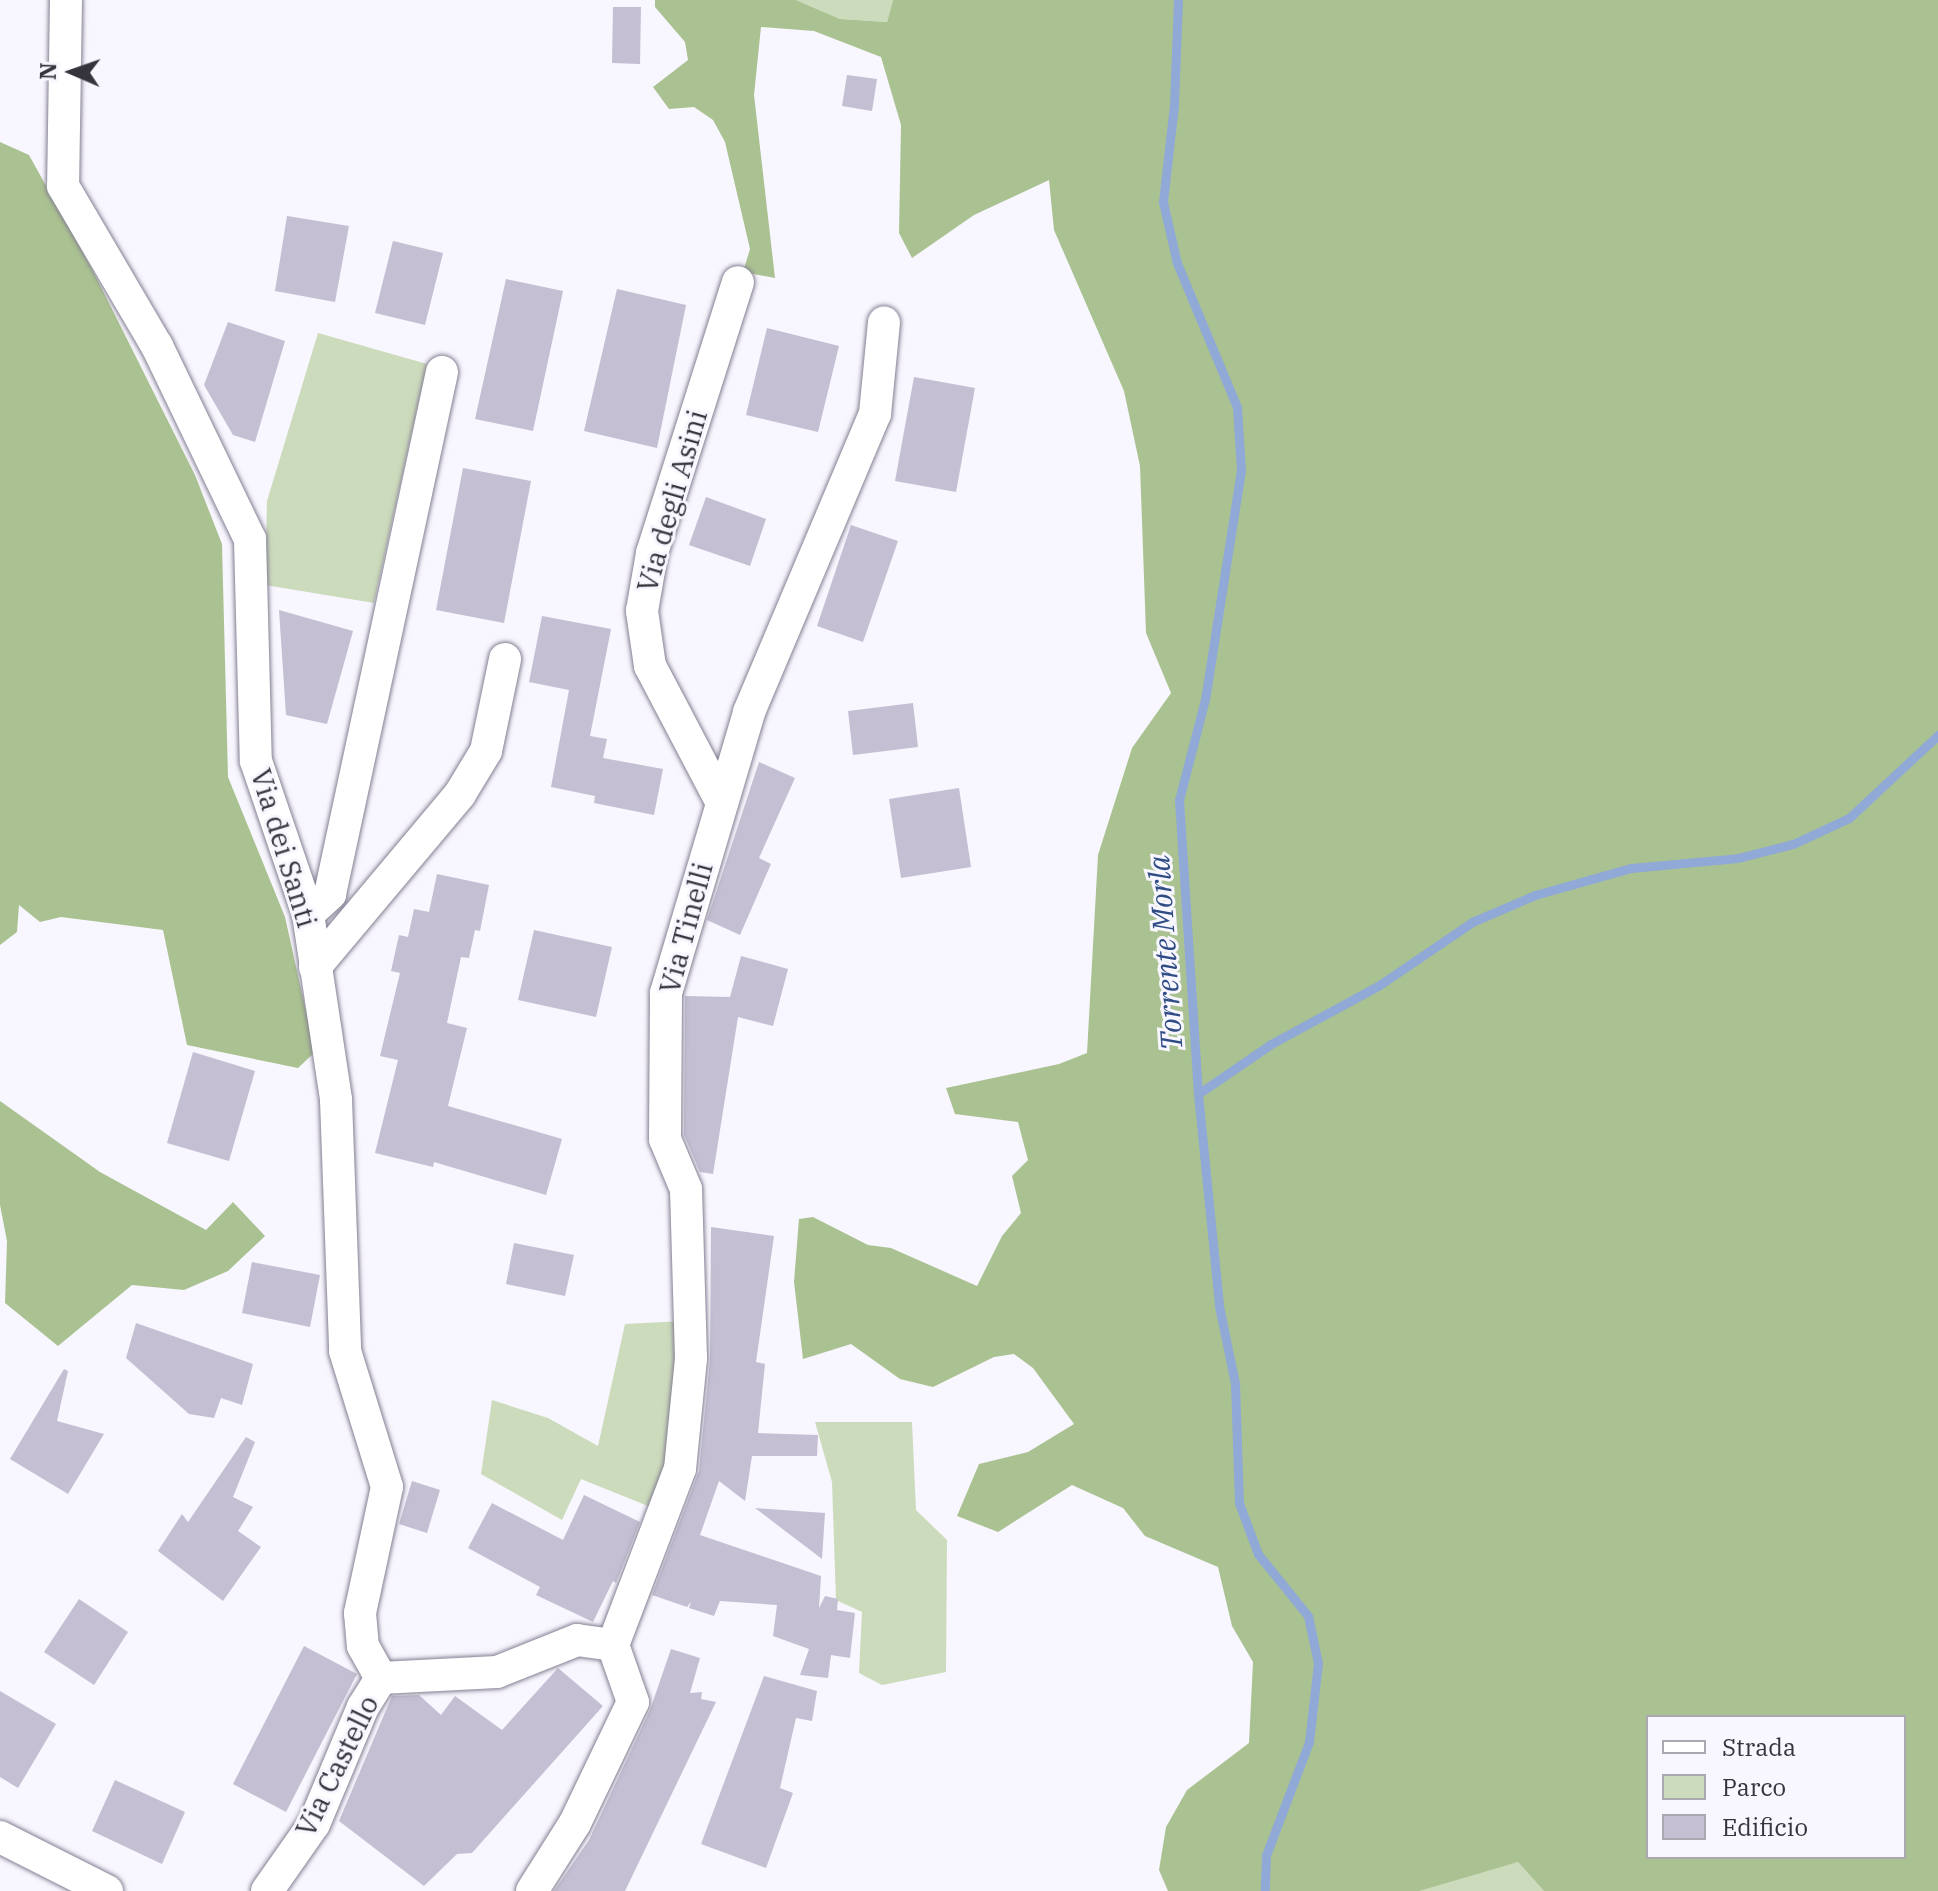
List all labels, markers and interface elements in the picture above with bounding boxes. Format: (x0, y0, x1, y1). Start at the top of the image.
north arrow (32, 32, 112, 112)
text: N (33, 62, 62, 80)
street label: Via degli Asini (630, 406, 714, 596)
street label: Via dei Santi (244, 765, 324, 931)
water label: Torrente Morla (1140, 854, 1190, 1052)
street label: Via Tinelli (652, 859, 720, 997)
street label: Via Castello (288, 1690, 386, 1842)
legend (1646, 1715, 1906, 1859)
text: Strada (1722, 1731, 1796, 1763)
text: Parco (1722, 1771, 1786, 1803)
text: Edificio (1722, 1811, 1808, 1843)

